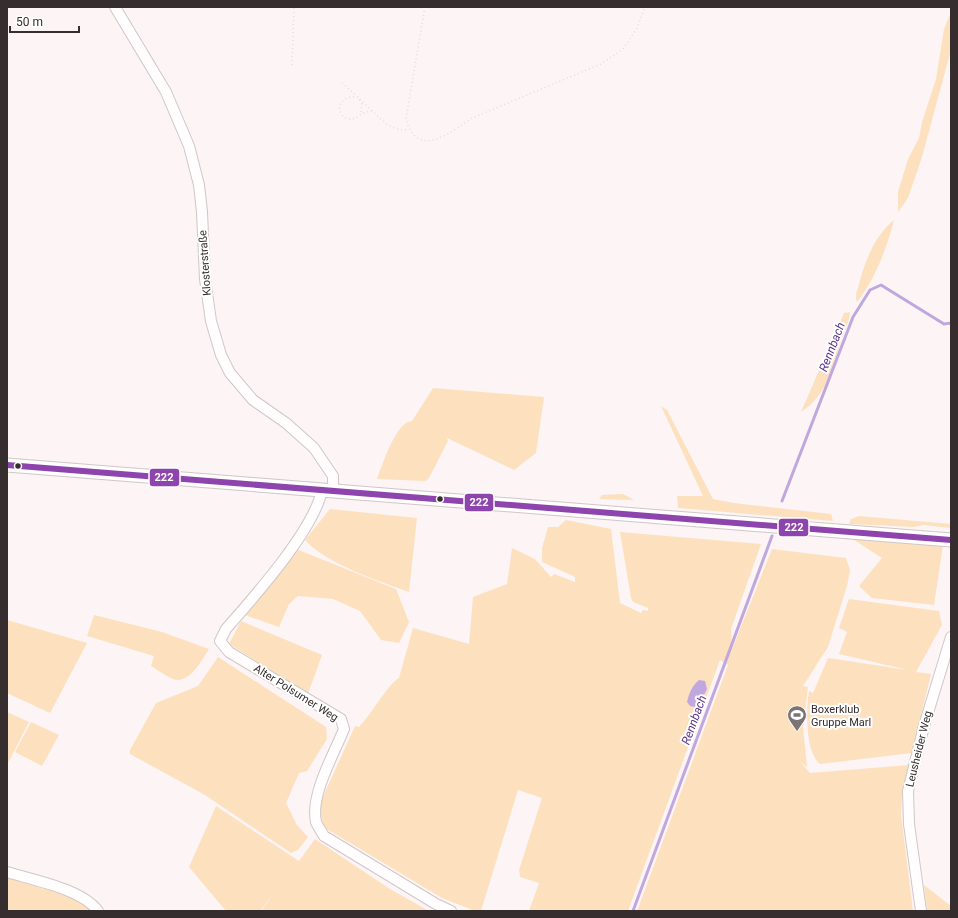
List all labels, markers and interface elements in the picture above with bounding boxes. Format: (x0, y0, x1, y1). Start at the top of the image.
scale bar (10, 8, 79, 34)
text: 50 m (16, 15, 43, 29)
street label: Klosterstraße (196, 230, 214, 296)
water label: Rennbach (816, 320, 848, 374)
unlabelled marker (13, 461, 23, 471)
line badge: 222 (149, 468, 180, 487)
text: 222 (155, 471, 173, 484)
line badge: 222 (464, 493, 494, 512)
unlabelled marker (435, 494, 445, 504)
text: 222 (470, 496, 488, 509)
line badge: 222 (778, 518, 809, 537)
text: 222 (785, 521, 803, 534)
street label: Alter Polsumer Weg (251, 662, 341, 724)
water label: Rennbach (679, 693, 709, 747)
place label: Boxerklub Gruppe Marl (811, 703, 871, 729)
sports icon: Boxerklub Gruppe Marl (786, 704, 808, 732)
street label: Leusheider Weg (903, 710, 935, 788)

